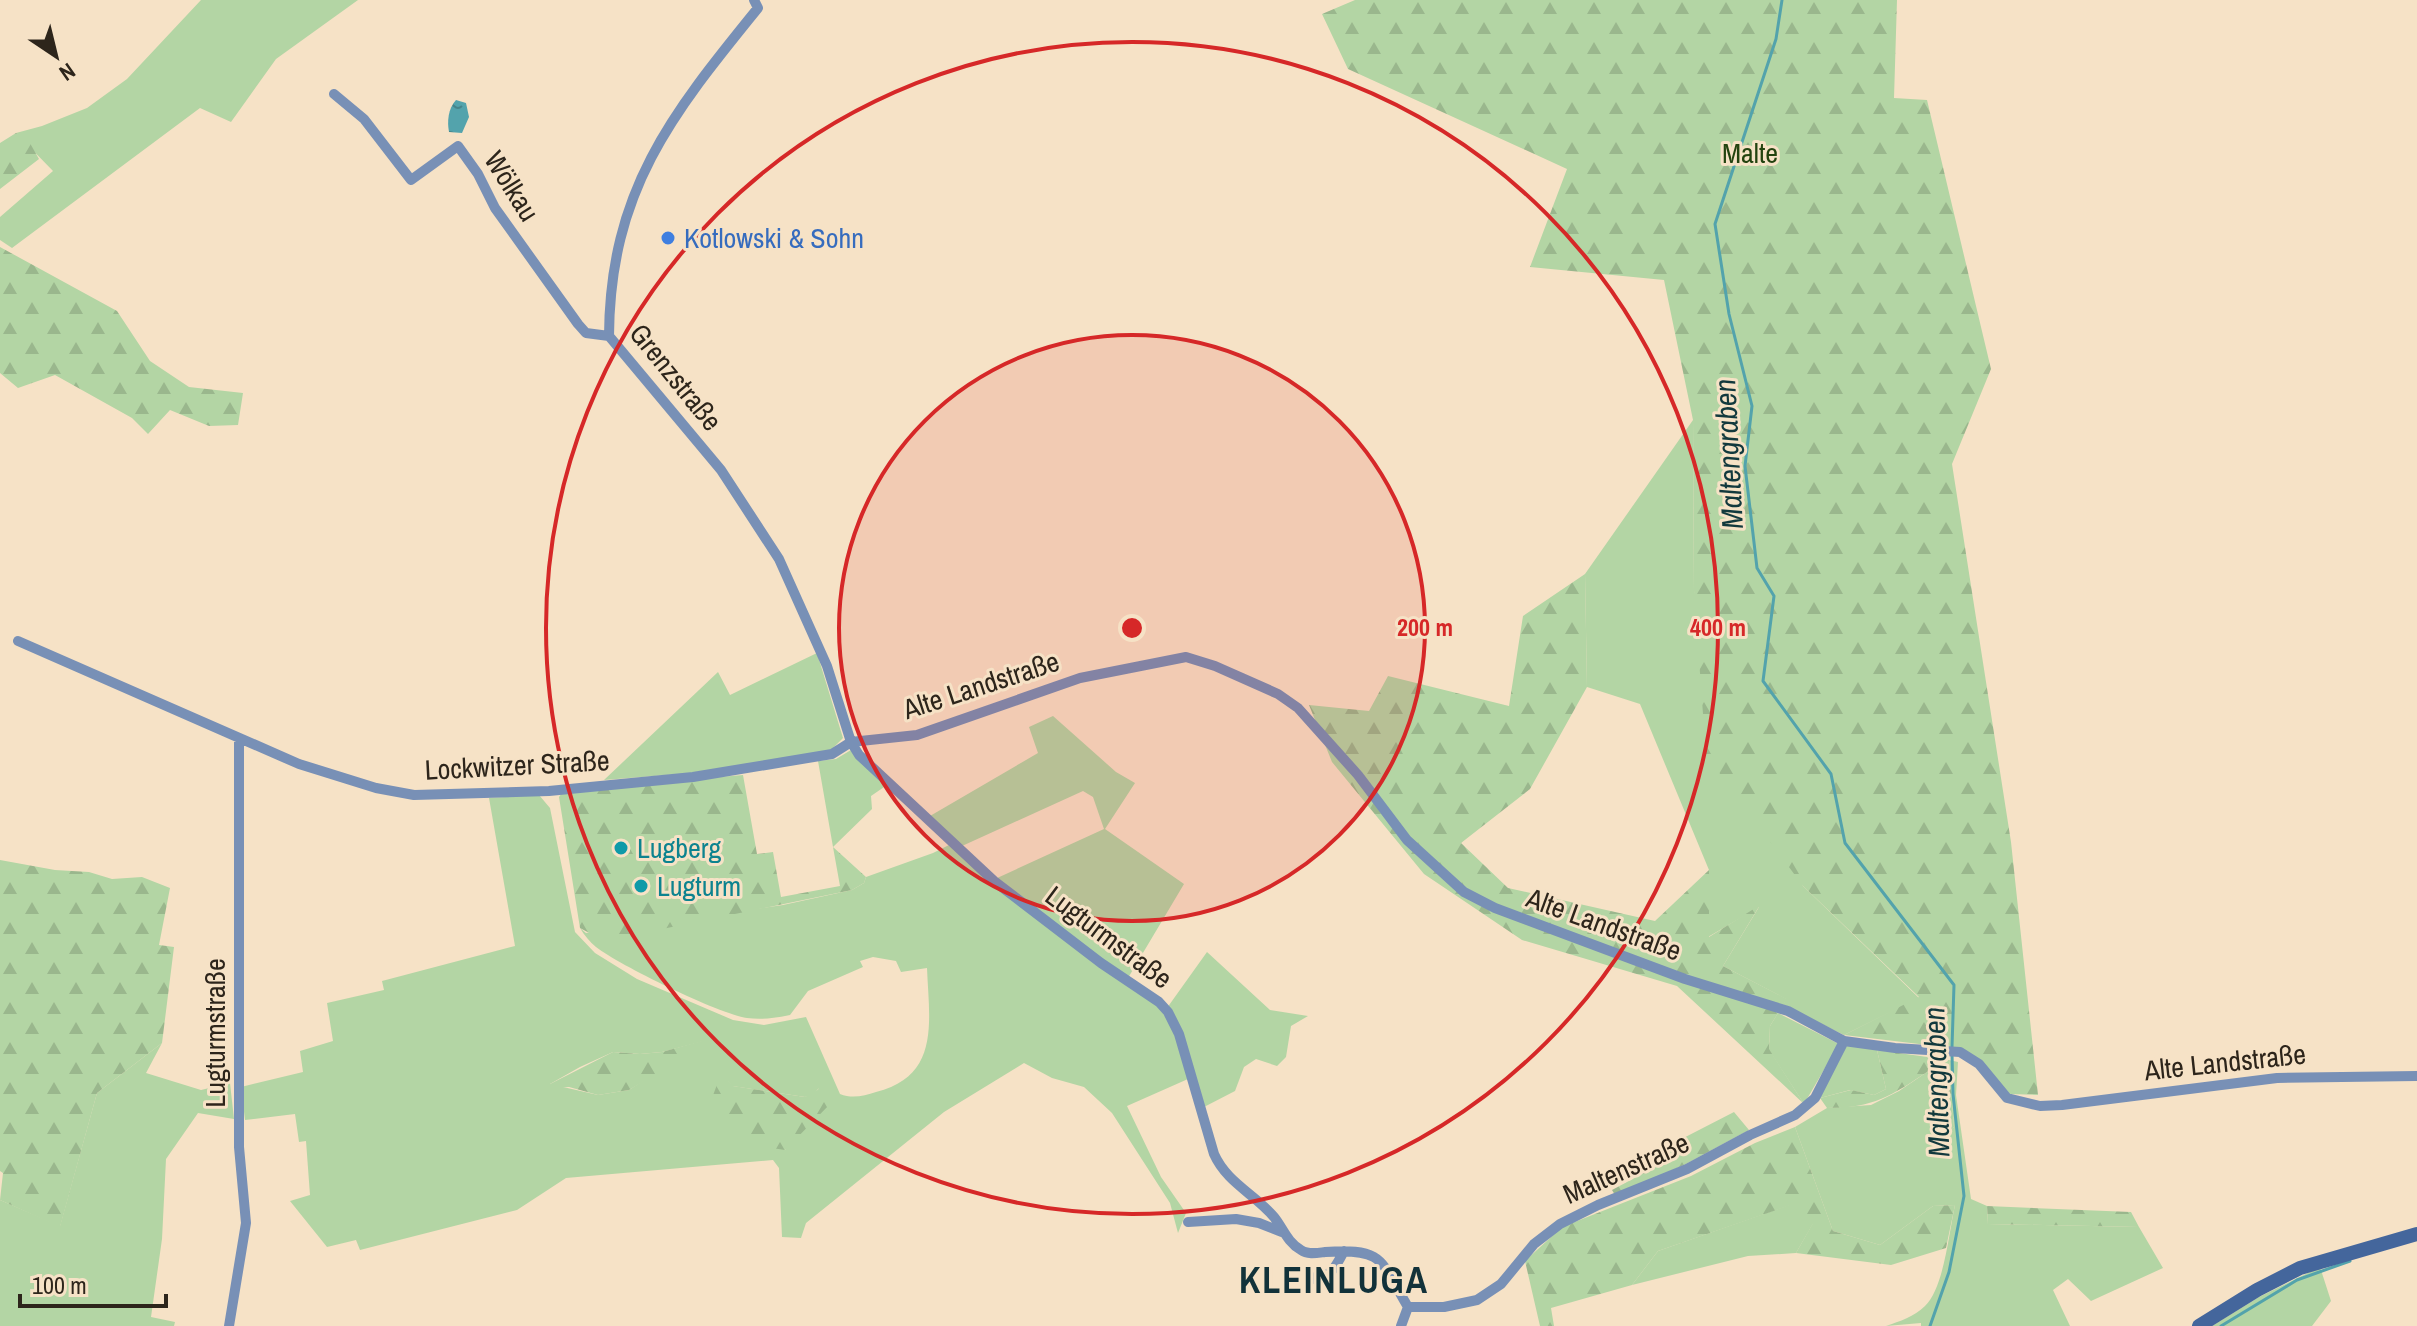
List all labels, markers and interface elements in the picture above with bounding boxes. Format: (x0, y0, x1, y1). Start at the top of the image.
north arrow (16, 16, 96, 96)
text: N (54, 56, 81, 88)
park label: Malte (1722, 134, 1778, 172)
street label: Wölkau (476, 144, 548, 228)
place label: Kotlowski & Sohn (684, 219, 864, 257)
marker: Kotlowski & Sohn (659, 229, 677, 247)
street label: Grenzstraße (621, 315, 731, 439)
water label: Maltengraben (1704, 378, 1752, 530)
text: 200 m (1397, 611, 1453, 643)
text: 400 m (1690, 611, 1746, 643)
centre of rings (1118, 614, 1146, 642)
street label: Alte Landstraße (897, 642, 1064, 728)
street label: Lockwitzer Straße (424, 741, 610, 789)
place label: Lugberg (637, 829, 721, 867)
marker: Lugberg (612, 839, 630, 857)
place label: Lugturm (657, 867, 741, 905)
marker: Lugturm (632, 877, 650, 895)
street label: Lugturmstraße (1038, 877, 1180, 997)
street label: Alte Landstraße (1520, 878, 1687, 970)
street label: Lugturmstraße (196, 958, 234, 1108)
water label: Maltengraben (1913, 1006, 1959, 1158)
street label: Alte Landstraße (2141, 1035, 2308, 1089)
street label: Maltenstraße (1557, 1123, 1695, 1213)
district label: KLEINLUGA (1239, 1256, 1429, 1304)
scale bar (20, 1258, 166, 1308)
text: 100 m (32, 1269, 87, 1301)

